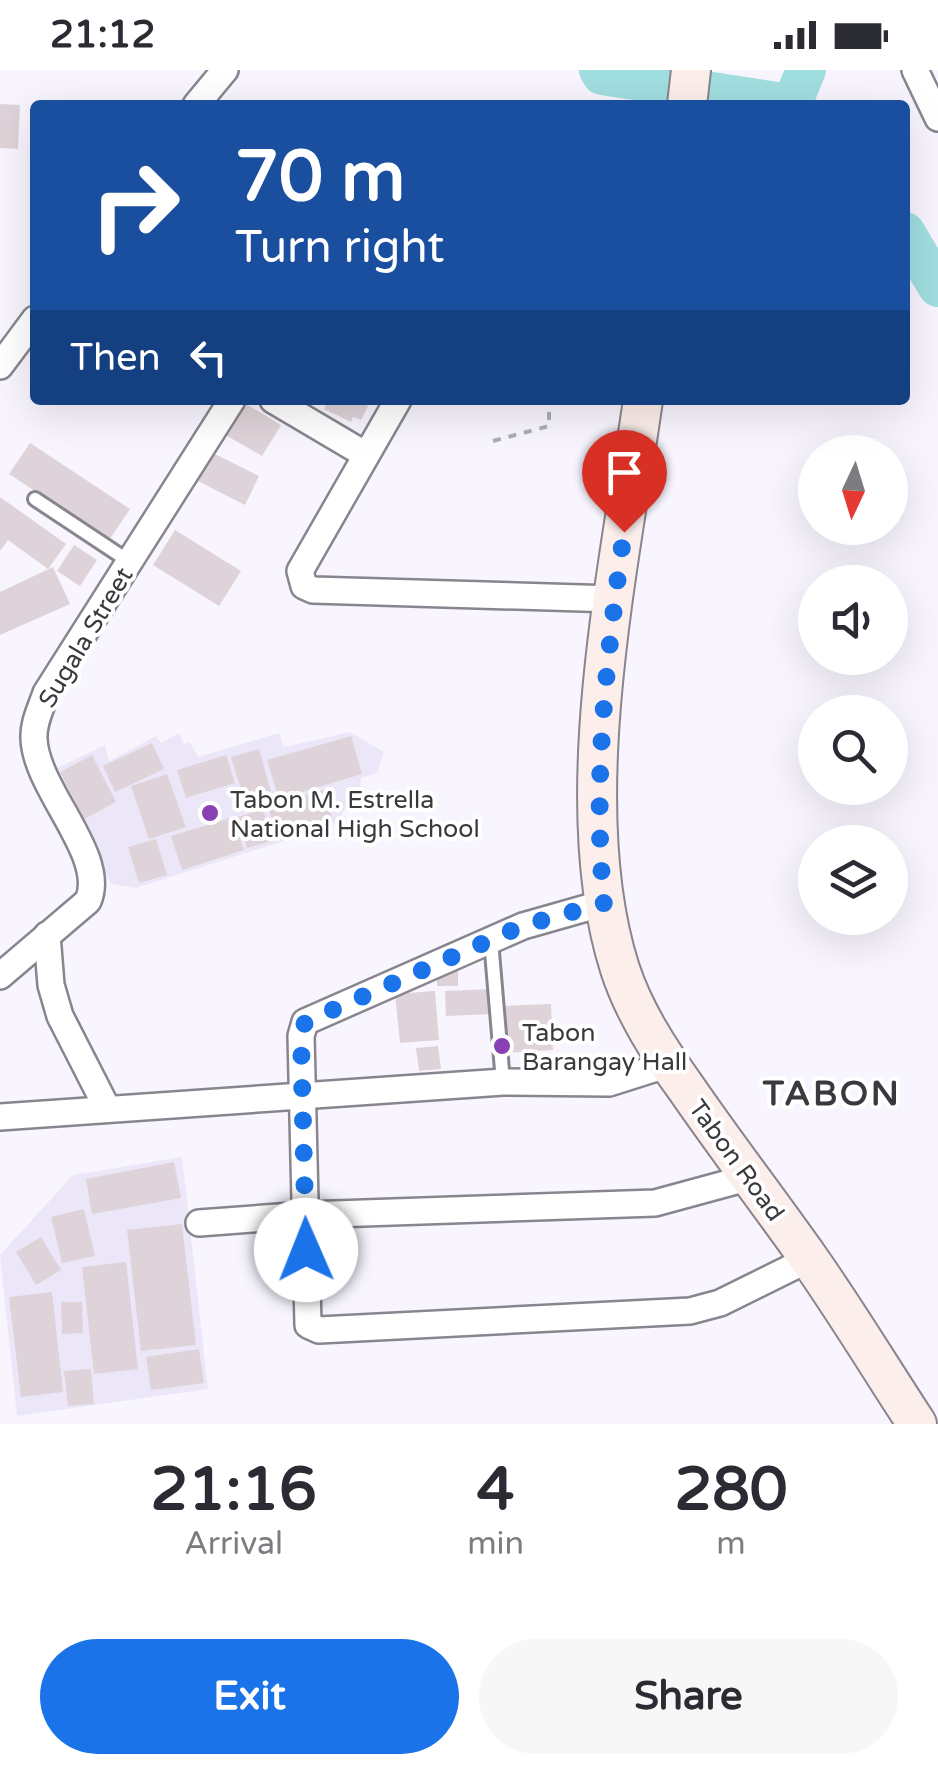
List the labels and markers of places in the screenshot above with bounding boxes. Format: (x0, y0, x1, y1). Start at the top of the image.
pin (582, 430, 667, 533)
place label: Tabon M. Estrella National High School (230, 785, 480, 844)
marker: Tabon M. Estrella National High School (199, 802, 221, 824)
place label: Tabon Barangay Hall (522, 1018, 687, 1077)
marker: Tabon Barangay Hall (491, 1035, 513, 1057)

